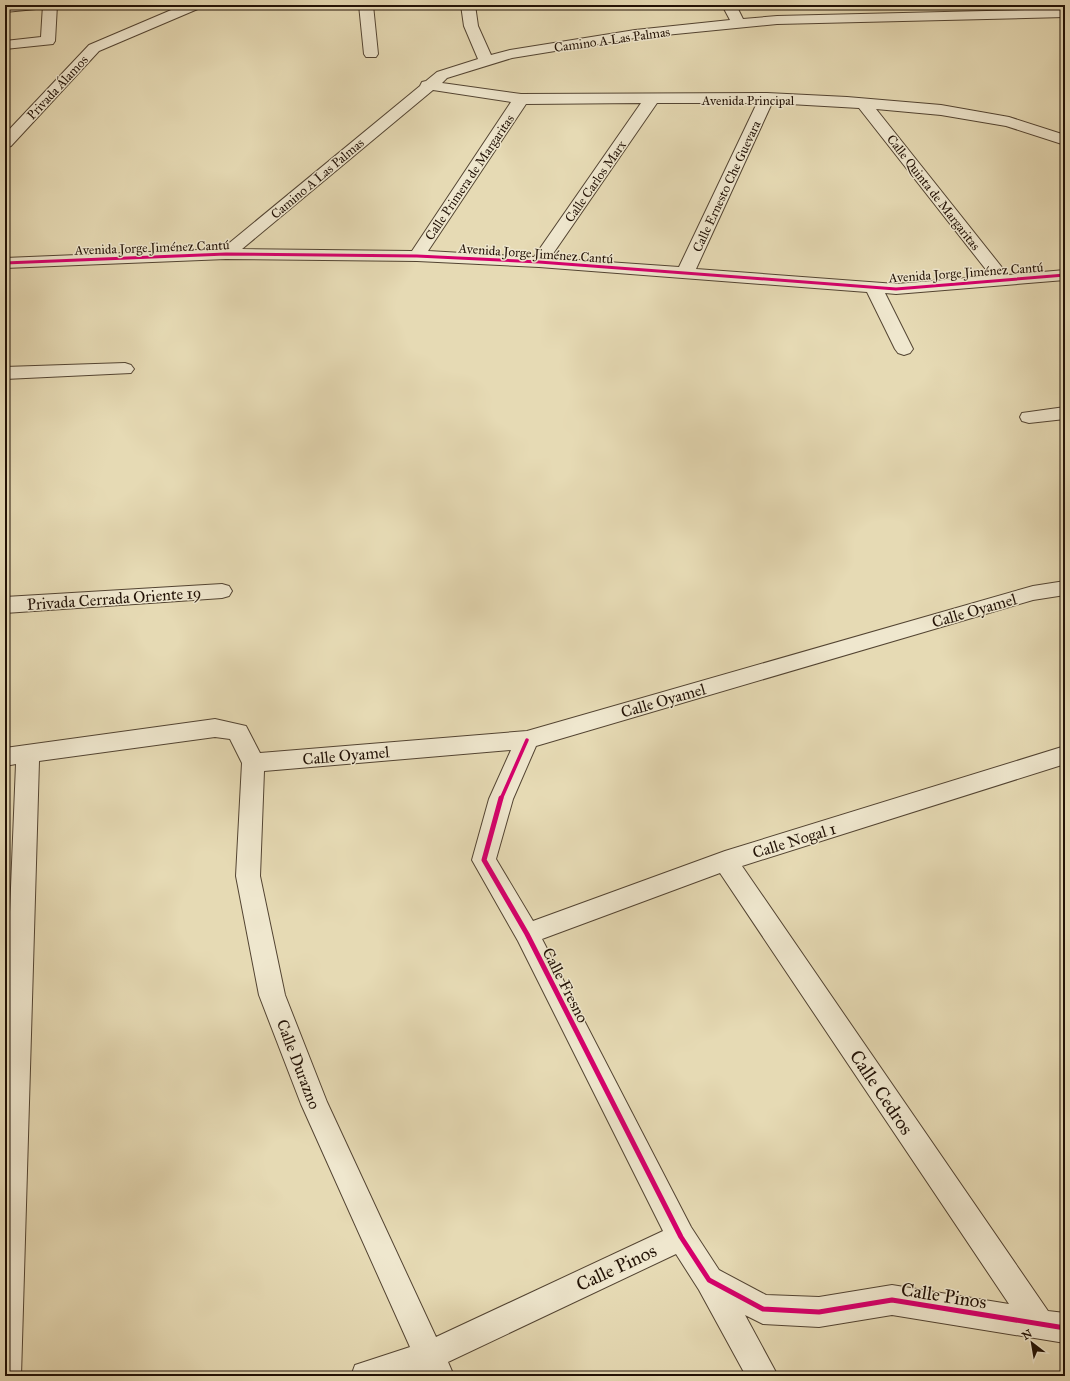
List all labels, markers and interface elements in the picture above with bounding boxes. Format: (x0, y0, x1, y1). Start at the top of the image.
street label: Camino A Las Palmas (553, 24, 671, 56)
street label: Privada Álamos (24, 52, 92, 123)
street label: Avenida Principal (701, 93, 795, 109)
street label: Calle Primera de Margaritas (422, 111, 518, 243)
street label: Calle Ernesto Che Guevara (689, 118, 765, 255)
street label: Calle Quinta de Margaritas (883, 132, 984, 254)
street label: Camino A Las Palmas (268, 135, 368, 222)
street label: Calle Carlos Marx (562, 138, 630, 225)
street label: Avenida Jorge Jiménez Cantú (73, 237, 230, 259)
street label: Avenida Jorge Jiménez Cantú (457, 241, 614, 267)
street label: Avenida Jorge Jiménez Cantú (887, 260, 1044, 286)
street label: Privada Cerrada Oriente 19 (26, 583, 202, 614)
street label: Calle Oyamel (930, 589, 1019, 632)
street label: Calle Oyamel (619, 679, 708, 722)
street label: Calle Oyamel (302, 742, 391, 769)
street label: Calle Nogal 1 (750, 819, 838, 863)
street label: Calle Fresno (539, 945, 593, 1026)
street label: Calle Durazno (273, 1017, 324, 1112)
street label: Calle Cedros (845, 1046, 918, 1139)
street label: Calle Pinos (572, 1239, 660, 1296)
street label: Calle Pinos (900, 1277, 988, 1314)
north arrow (1012, 1323, 1052, 1363)
text: N (1020, 1327, 1035, 1343)

